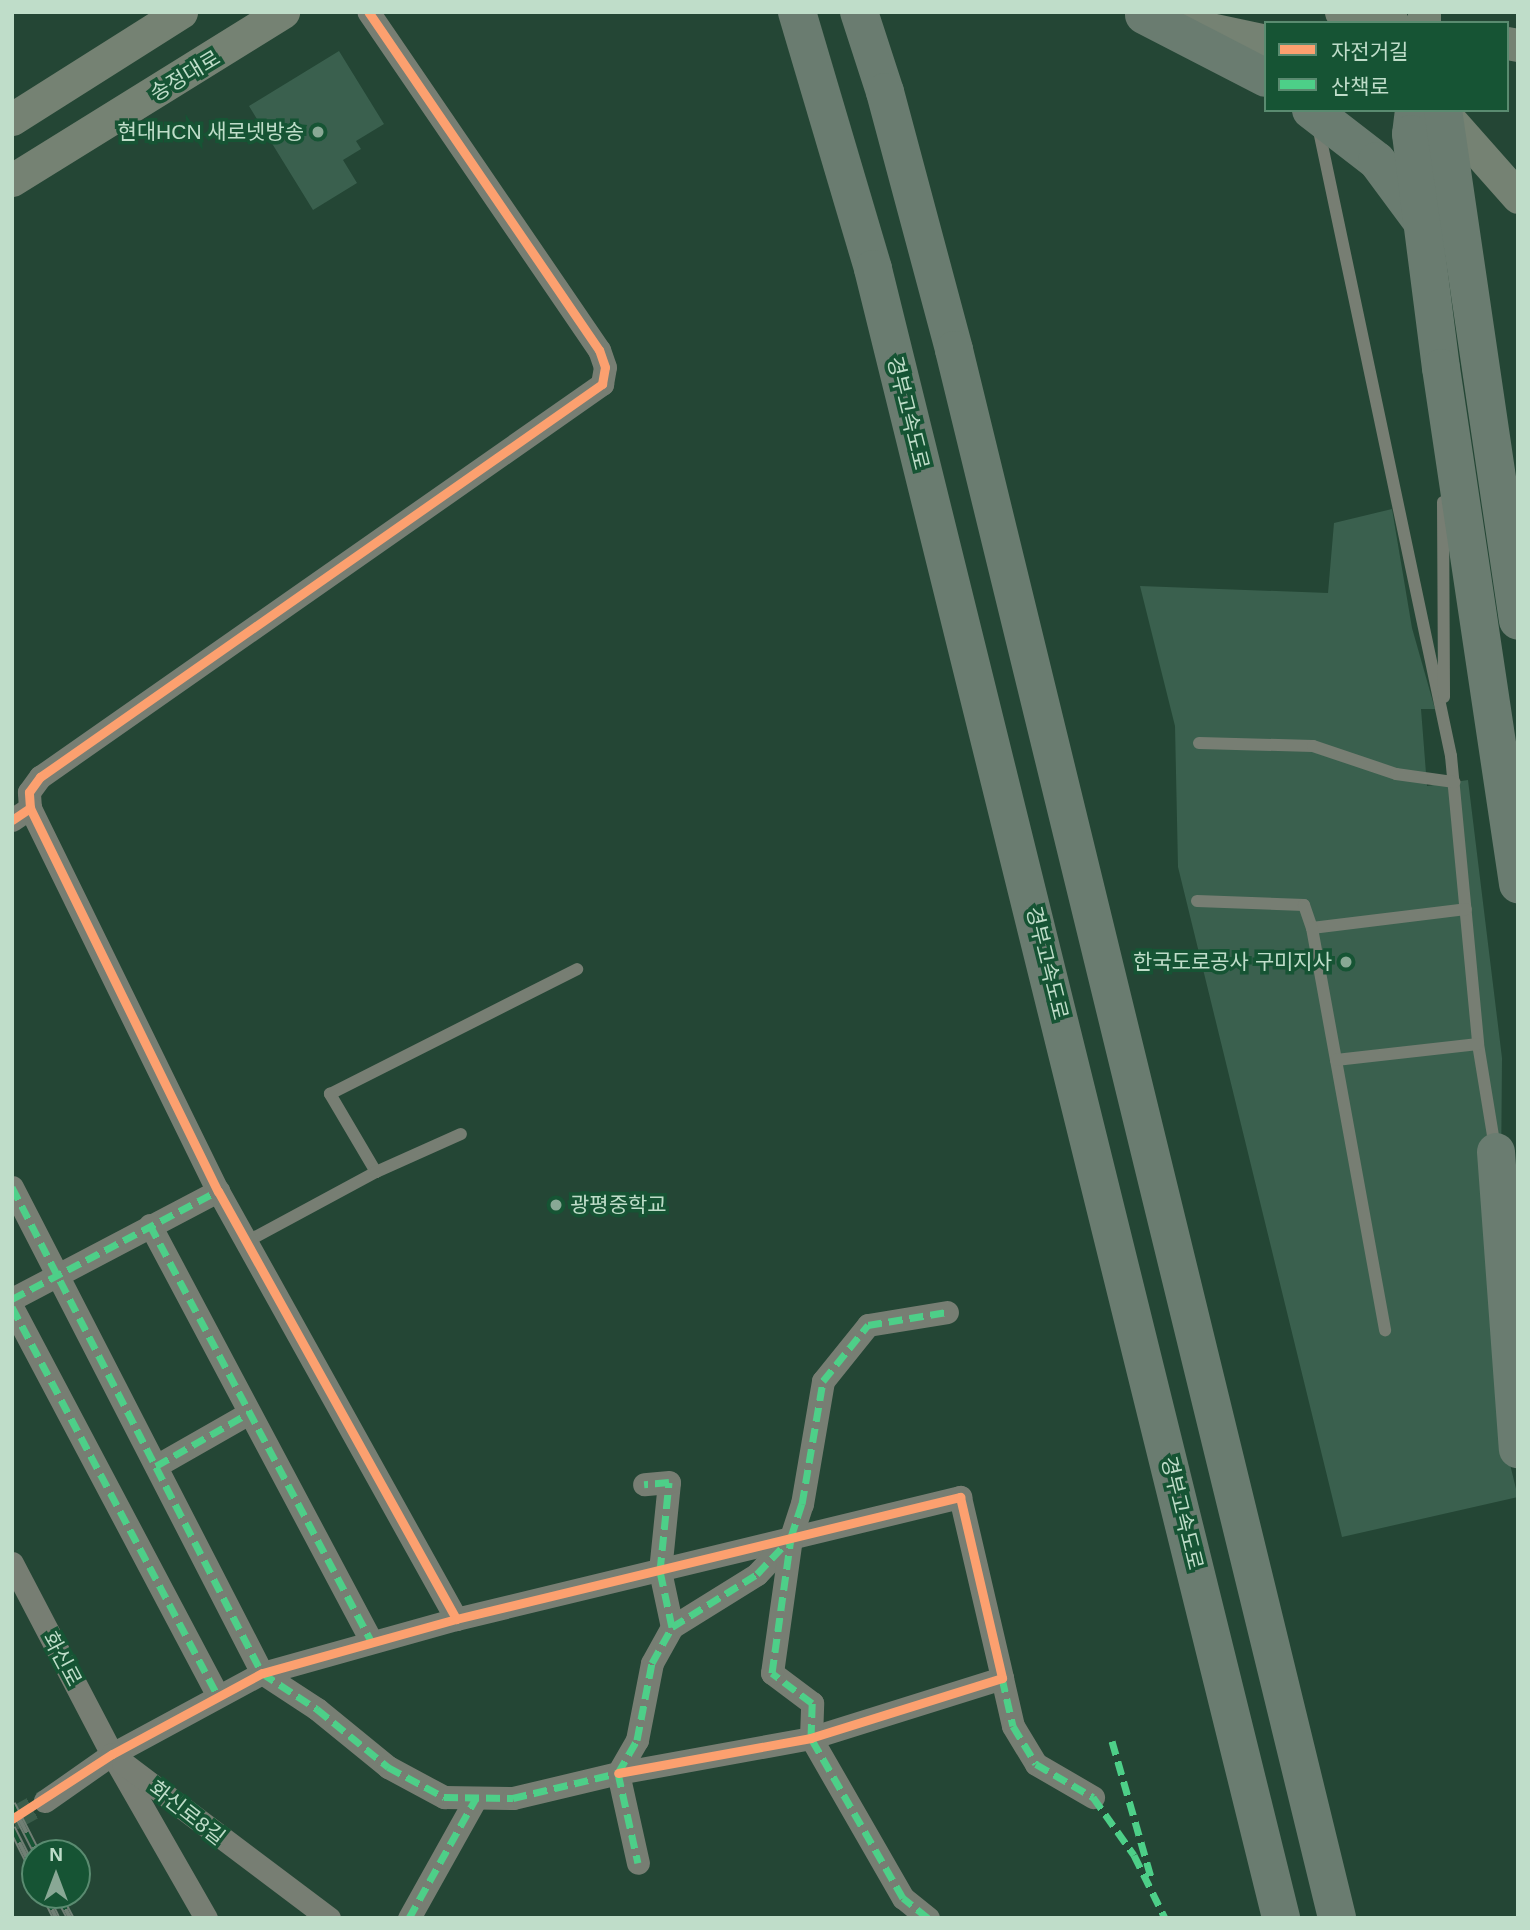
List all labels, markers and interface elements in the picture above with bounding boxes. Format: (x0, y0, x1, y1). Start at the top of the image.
legend (1264, 21, 1509, 112)
text: 자전거길 (1331, 40, 1408, 63)
street label: 송정대로 (145, 45, 225, 107)
text: 산책로 (1331, 75, 1389, 98)
place label: 현대HCN 새로넷방송 (117, 119, 304, 145)
marker: 현대HCN 새로넷방송 (310, 124, 326, 140)
street label: 경부고속도로 (882, 354, 934, 472)
street label: 경부고속도로 (1021, 904, 1073, 1022)
place label: 한국도로공사 구미지사 (1133, 949, 1332, 975)
marker: 한국도로공사 구미지사 (1338, 954, 1354, 970)
place label: 광평중학교 (570, 1192, 667, 1218)
marker: 광평중학교 (548, 1197, 564, 1213)
street label: 경부고속도로 (1156, 1454, 1208, 1572)
street label: 화신로 (37, 1627, 87, 1691)
street label: 화신로8길 (144, 1776, 230, 1850)
north arrow (21, 1839, 91, 1909)
text: N (49, 1844, 63, 1865)

